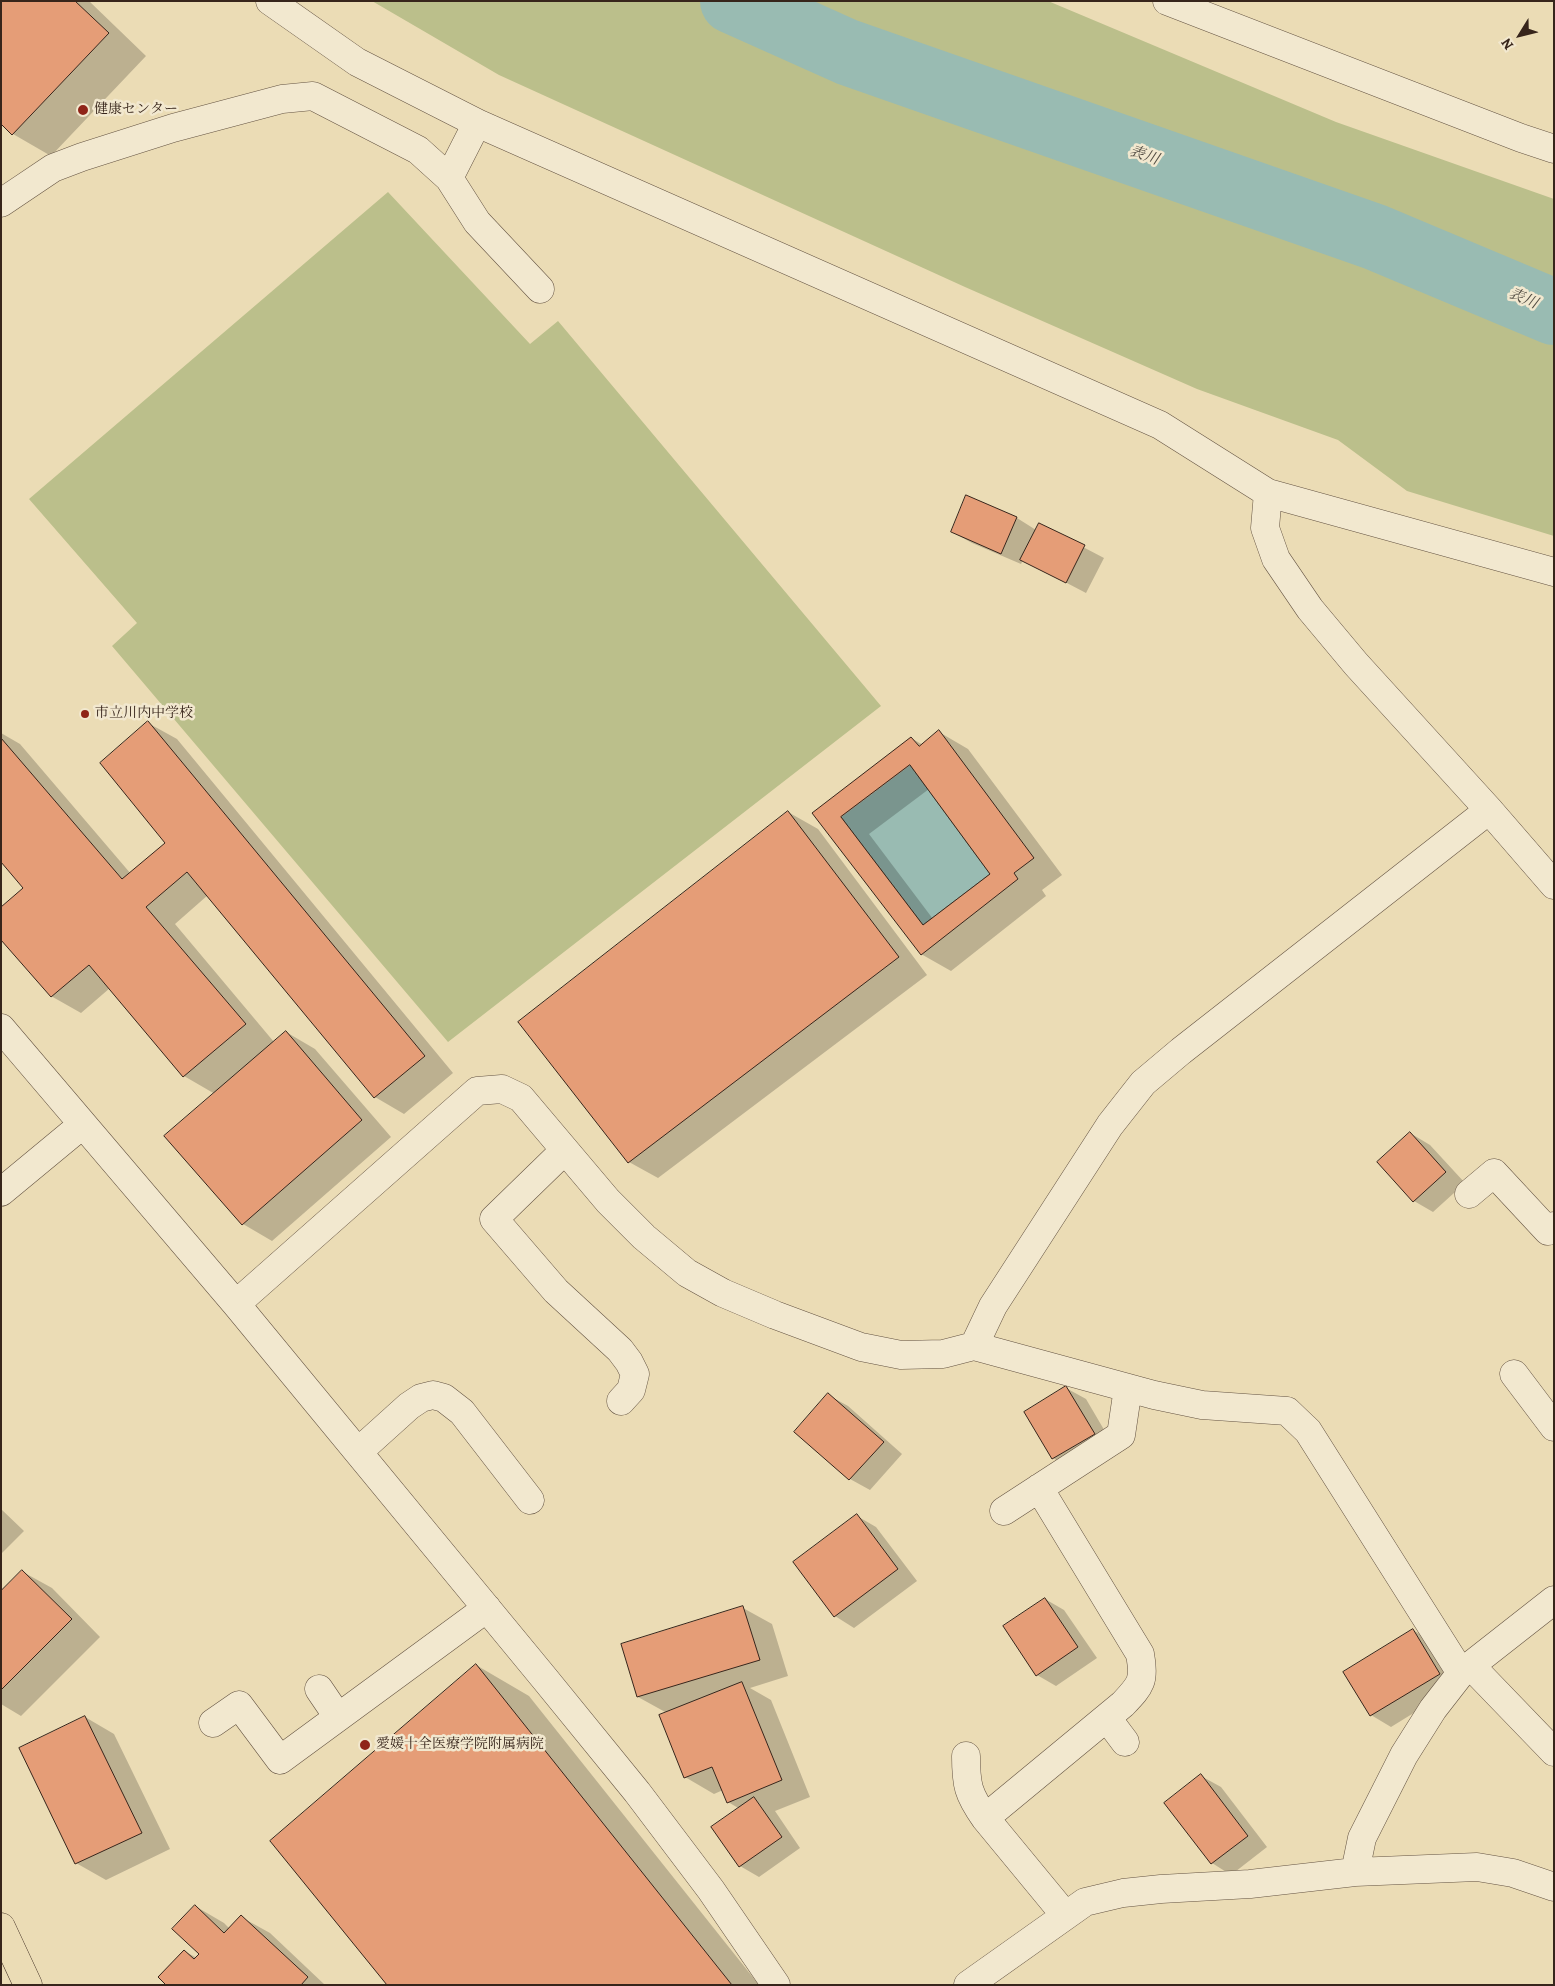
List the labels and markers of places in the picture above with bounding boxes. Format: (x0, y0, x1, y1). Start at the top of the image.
place label: 健康センター (94, 102, 178, 118)
marker: 健康センター (76, 103, 90, 117)
place label: 市立川内中学校 (95, 706, 193, 722)
marker: 市立川内中学校 (79, 708, 91, 720)
place label: 愛媛十全医療学院附属病院 (376, 1737, 544, 1753)
marker: 愛媛十全医療学院附属病院 (358, 1738, 372, 1752)

